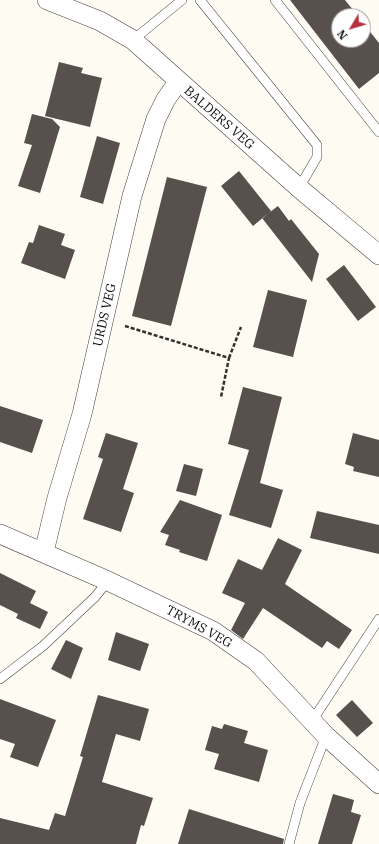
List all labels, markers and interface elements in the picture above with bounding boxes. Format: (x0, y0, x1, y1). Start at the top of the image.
north arrow (331, 8, 371, 48)
text: N (334, 27, 351, 43)
street label: BALDERS VEG (181, 83, 257, 153)
street label: URDS VEG (90, 282, 120, 348)
street label: TRYMS VEG (163, 602, 235, 652)

